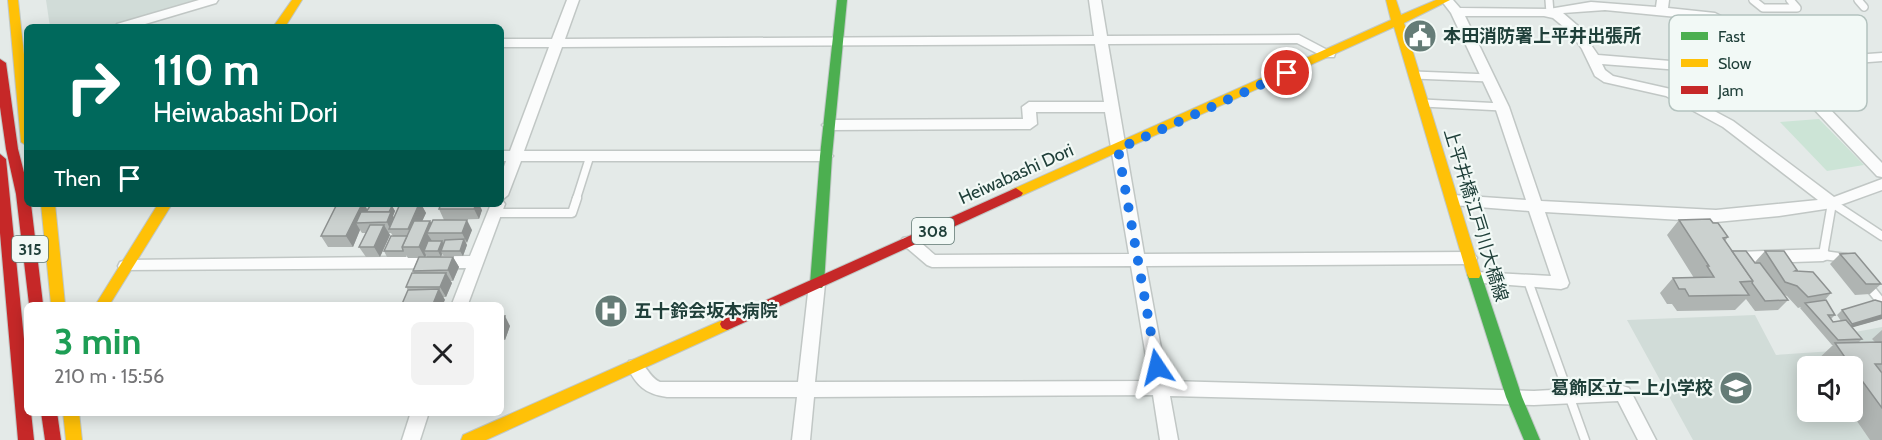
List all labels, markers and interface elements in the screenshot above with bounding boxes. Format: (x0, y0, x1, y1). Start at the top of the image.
legend (1669, 15, 1867, 111)
public building icon: 本田消防署上平井出張所 (1402, 18, 1438, 54)
place label: 本田消防署上平井出張所 (1443, 25, 1641, 47)
text: Fast (1718, 27, 1746, 46)
text: 110 m (153, 44, 260, 96)
pin (1261, 47, 1312, 98)
icon: right (54, 48, 132, 126)
text: Slow (1718, 54, 1752, 73)
icon: arrive (1270, 56, 1303, 89)
text: Jam (1717, 81, 1744, 100)
text: Heiwabashi Dori (153, 96, 338, 129)
street label: 上平井橋江戸川大橋線 (1439, 126, 1513, 304)
street label: Heiwabashi Dori (955, 139, 1077, 209)
icon: arrive (113, 162, 146, 195)
text: Then (54, 165, 101, 192)
road number: 308 (912, 218, 954, 244)
road number: 315 (12, 236, 48, 262)
hospital icon: 五十鈴会坂本病院 (593, 293, 629, 329)
place label: 五十鈴会坂本病院 (634, 300, 778, 322)
text: 3 min (54, 319, 141, 363)
button: close (411, 322, 474, 385)
position arrow (1125, 335, 1189, 399)
map controls (1797, 356, 1863, 422)
button: sound (1797, 356, 1863, 422)
text: 210 m · 15:56 (54, 364, 164, 388)
school or university icon: 葛飾区立二上小学校 (1718, 370, 1754, 406)
place label: 葛飾区立二上小学校 (1551, 377, 1713, 399)

